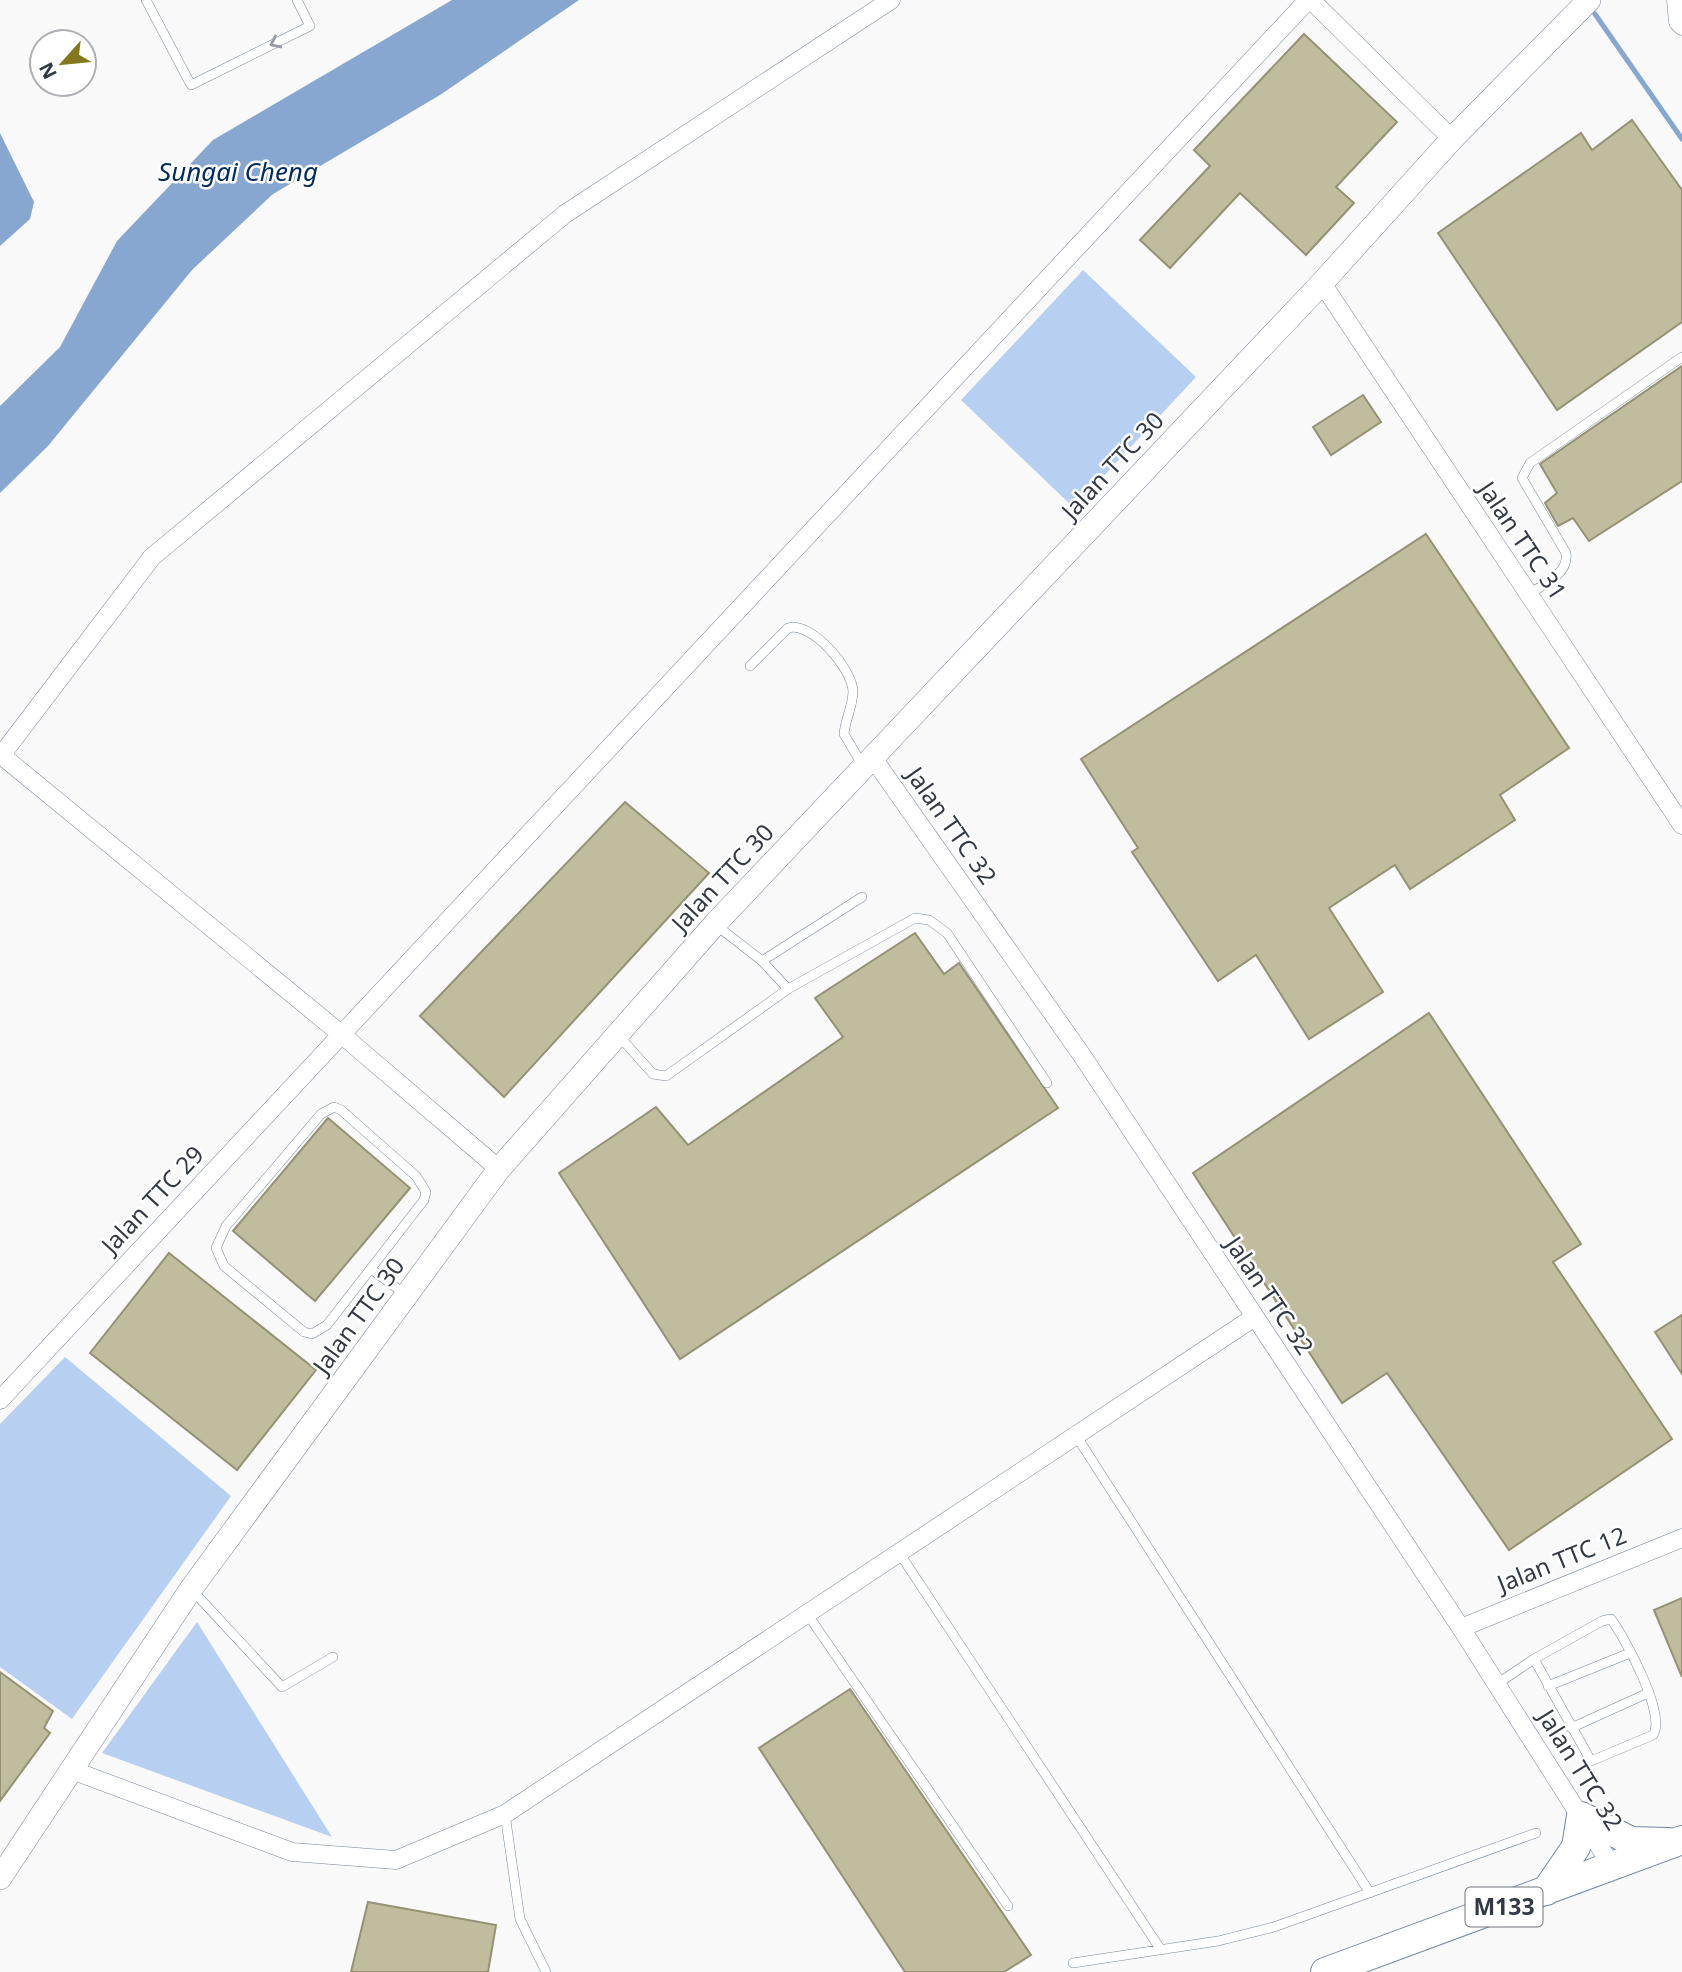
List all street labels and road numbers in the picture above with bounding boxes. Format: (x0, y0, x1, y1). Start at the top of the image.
street label: Jalan TTC 30 (1052, 404, 1170, 528)
street label: Jalan TTC 31 (1470, 473, 1575, 606)
street label: Jalan TTC 32 (898, 758, 1005, 890)
street label: Jalan TTC 30 (662, 816, 780, 940)
street label: Jalan TTC 29 (92, 1138, 210, 1262)
street label: Jalan TTC 32 (1217, 1228, 1322, 1361)
street label: Jalan TTC 30 (303, 1250, 411, 1382)
street label: Jalan TTC 12 (1490, 1518, 1631, 1600)
street label: Jalan TTC 32 (1530, 1701, 1631, 1836)
road number: M133 (1466, 1888, 1542, 1926)

